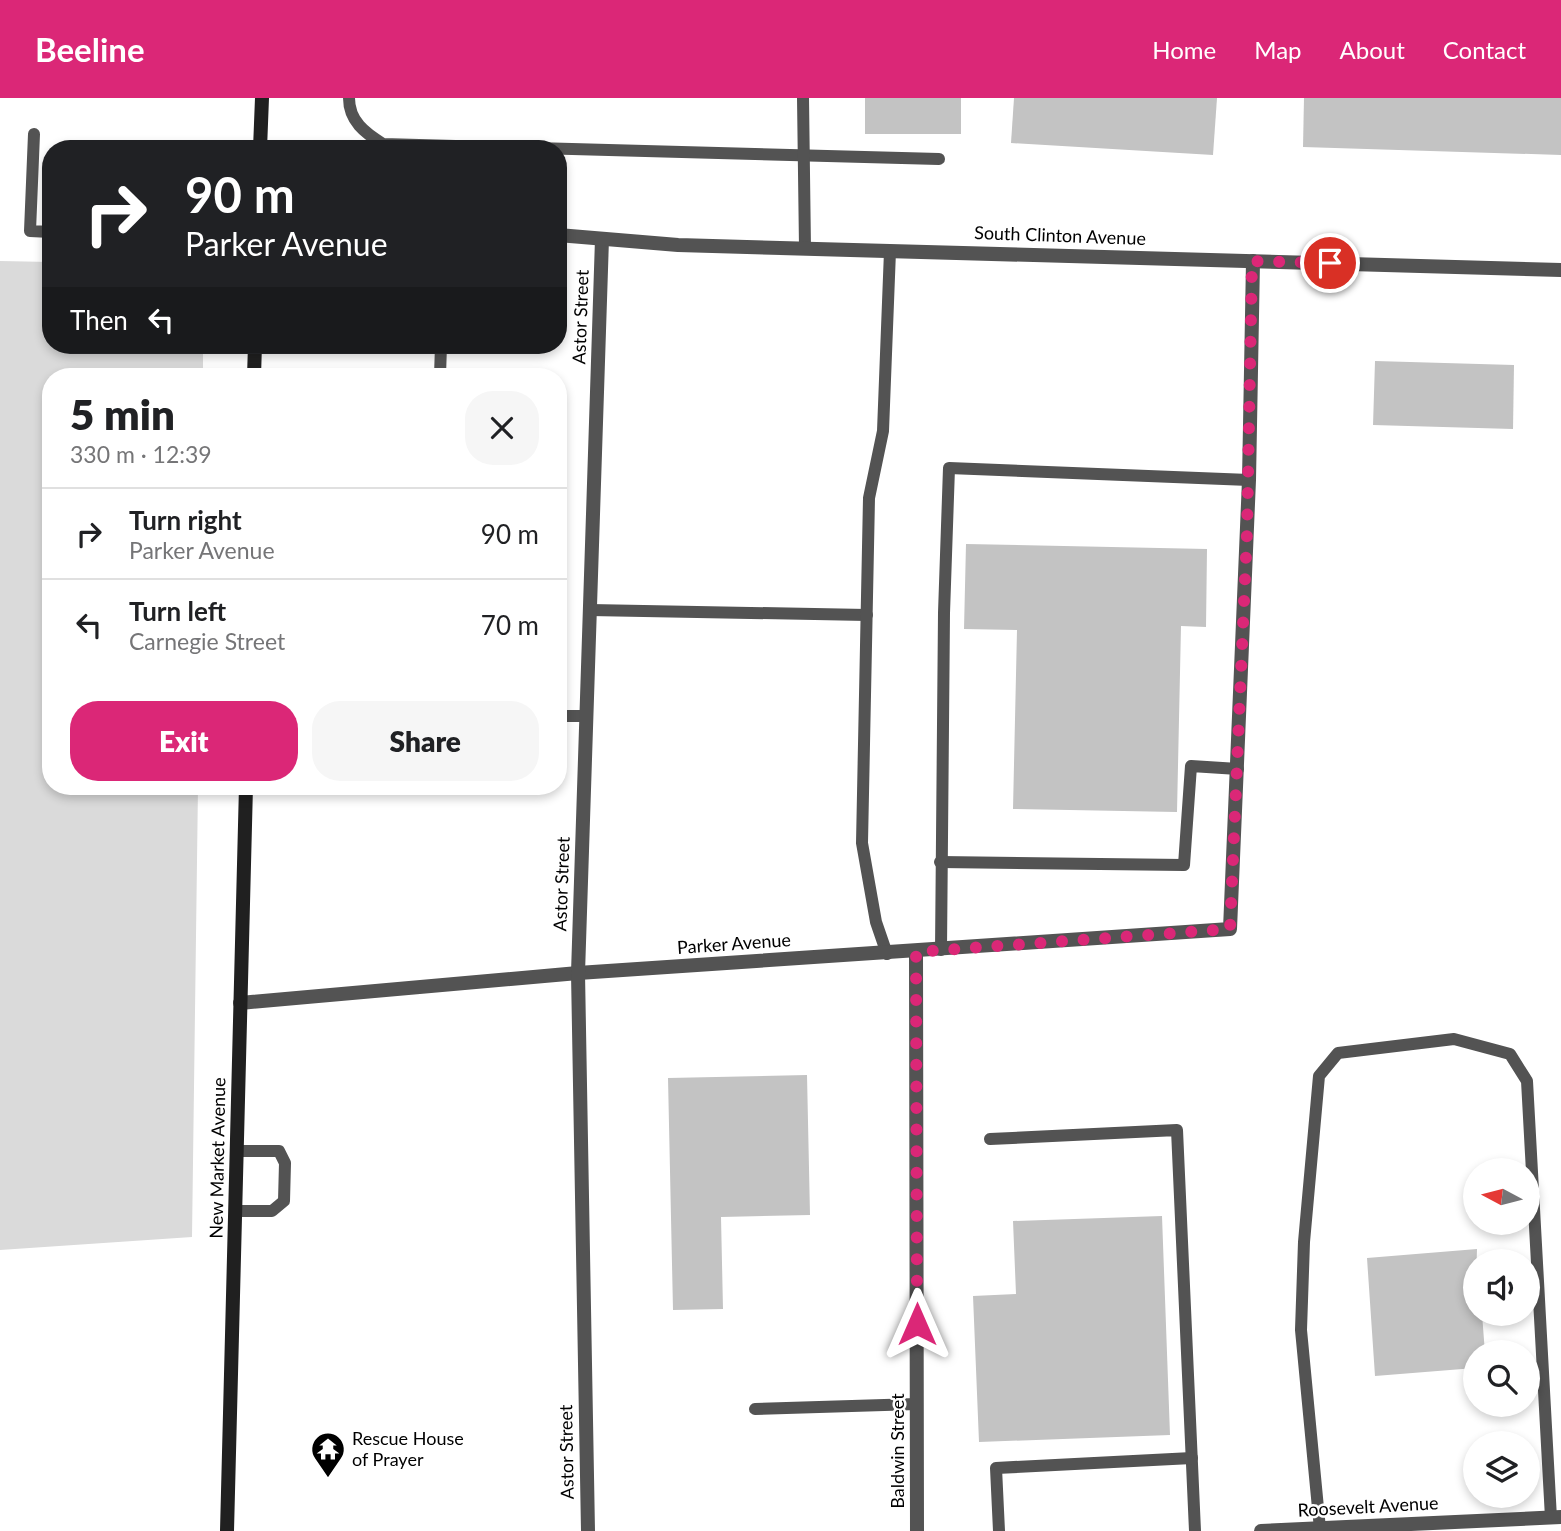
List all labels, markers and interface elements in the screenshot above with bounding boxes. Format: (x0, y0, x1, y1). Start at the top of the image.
text: Beeline (35, 29, 145, 69)
text: Home (1152, 35, 1216, 64)
text: Map (1254, 35, 1302, 64)
text: About (1340, 35, 1405, 64)
text: Contact (1443, 35, 1526, 64)
text: 90 m (185, 165, 295, 223)
icon: right (70, 168, 161, 259)
street label: South Clinton Avenue (974, 221, 1146, 249)
text: Parker Avenue (185, 224, 388, 263)
pin (1300, 233, 1360, 293)
icon: arrive (1311, 244, 1349, 282)
street label: Astor Street (567, 269, 593, 365)
icon: left (142, 301, 180, 339)
text: Then (70, 304, 128, 336)
text: 5 min (70, 389, 175, 439)
button: close (465, 391, 539, 465)
text: 330 m · 12:39 (70, 440, 212, 468)
text: Turn right (129, 504, 242, 536)
icon: right (70, 515, 108, 553)
text: 90 m (481, 518, 539, 550)
text: Parker Avenue (129, 536, 275, 564)
text: Turn left (129, 595, 226, 627)
icon: left (70, 606, 108, 644)
text: 70 m (481, 609, 539, 641)
text: Carnegie Street (129, 627, 285, 655)
button: Exit (70, 701, 298, 781)
button: Share (312, 701, 539, 781)
street label: Astor Street (548, 836, 574, 932)
street label: Parker Avenue (676, 928, 792, 958)
street label: New Market Avenue (205, 1077, 229, 1239)
north arrow (1463, 1158, 1540, 1236)
map controls (1463, 1158, 1540, 1508)
button: sound (1463, 1249, 1540, 1326)
position arrow (880, 1287, 954, 1361)
button: search (1463, 1340, 1540, 1417)
street label: Baldwin Street (886, 1393, 908, 1509)
street label: Astor Street (554, 1404, 578, 1500)
place label: Rescue House of Prayer (352, 1427, 464, 1470)
temple icon: Rescue House of Prayer (309, 1430, 347, 1479)
button: layers (1463, 1431, 1540, 1508)
street label: Roosevelt Avenue (1297, 1491, 1439, 1521)

